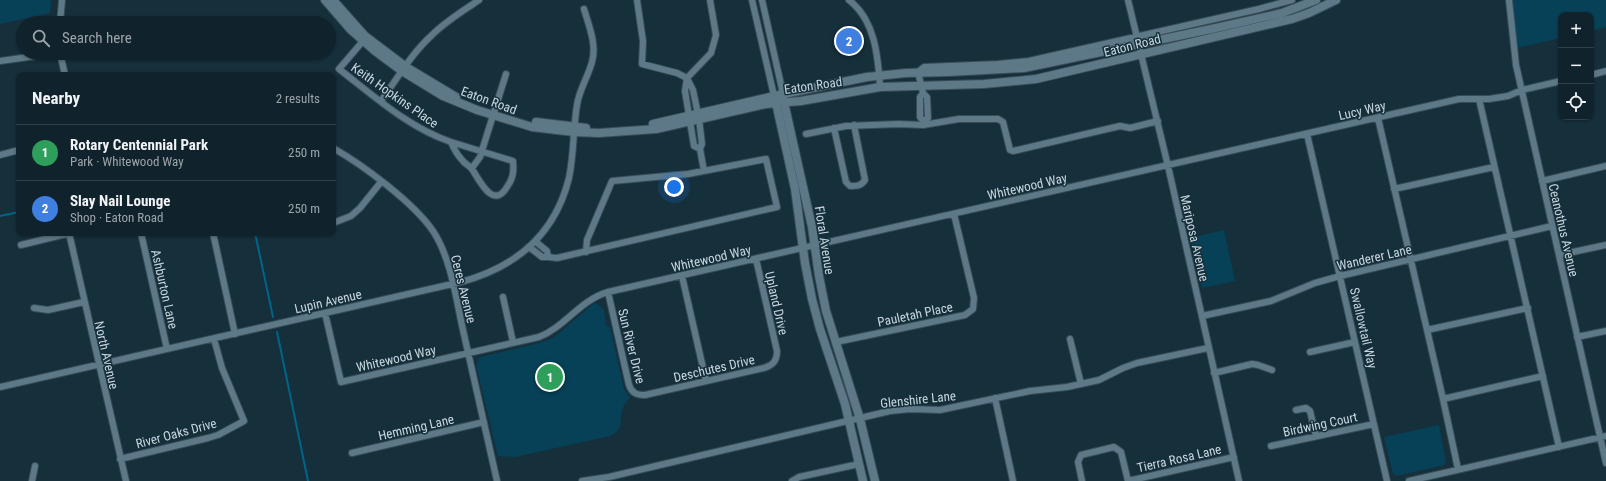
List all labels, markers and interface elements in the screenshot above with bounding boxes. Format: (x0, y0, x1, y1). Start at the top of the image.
map controls (1558, 12, 1594, 120)
button: + (1558, 12, 1594, 48)
search box (16, 16, 336, 60)
pin: 2 (836, 26, 862, 56)
icon: search (30, 27, 52, 49)
text: Search here (62, 29, 132, 47)
street label: Eaton Road (1102, 31, 1162, 60)
button: − (1558, 48, 1594, 84)
street label: Keith Hopkins Place (348, 60, 441, 131)
street label: Eaton Road (783, 74, 843, 97)
street label: Eaton Road (459, 83, 519, 117)
button: locate (1558, 84, 1594, 120)
text: Nearby (32, 88, 80, 108)
text: 2 results (276, 91, 320, 106)
street label: Lucy Way (1337, 98, 1388, 123)
text: Rotary Centennial Park (70, 136, 208, 154)
text: 1 (42, 145, 48, 160)
text: 250 m (288, 145, 320, 160)
text: Park · Whitewood Way (70, 154, 184, 169)
street label: Whitewood Way (986, 170, 1069, 203)
your location (664, 177, 684, 197)
street label: Ceanothus Avenue (1545, 182, 1582, 278)
text: Slay Nail Lounge (70, 192, 170, 210)
street label: Mariposa Avenue (1177, 193, 1212, 283)
text: 2 (42, 201, 48, 216)
text: 250 m (288, 201, 320, 216)
street label: Floral Avenue (812, 205, 837, 275)
text: Shop · Eaton Road (70, 210, 163, 225)
street label: Whitewood Way (670, 242, 753, 275)
street label: Wanderer Lane (1335, 242, 1413, 273)
street label: Ashburton Lane (148, 248, 181, 330)
street label: Ceres Avenue (448, 253, 479, 325)
street label: Upland Drive (762, 270, 791, 336)
street label: Lupin Avenue (293, 286, 363, 316)
street label: Swallowtail Way (1347, 286, 1380, 371)
street label: Pauletah Place (876, 299, 954, 330)
street label: Sun River Drive (615, 307, 648, 385)
street label: North Avenue (91, 320, 122, 391)
street label: Whitewood Way (355, 342, 438, 375)
street label: Deschutes Drive (672, 352, 756, 385)
pin: 1 (537, 362, 563, 392)
street label: Glenshire Lane (879, 388, 957, 411)
street label: Birdwing Court (1281, 409, 1359, 440)
street label: Hemming Lane (377, 411, 455, 443)
street label: River Oaks Drive (134, 415, 218, 451)
street label: Tierra Rosa Lane (1135, 441, 1223, 475)

